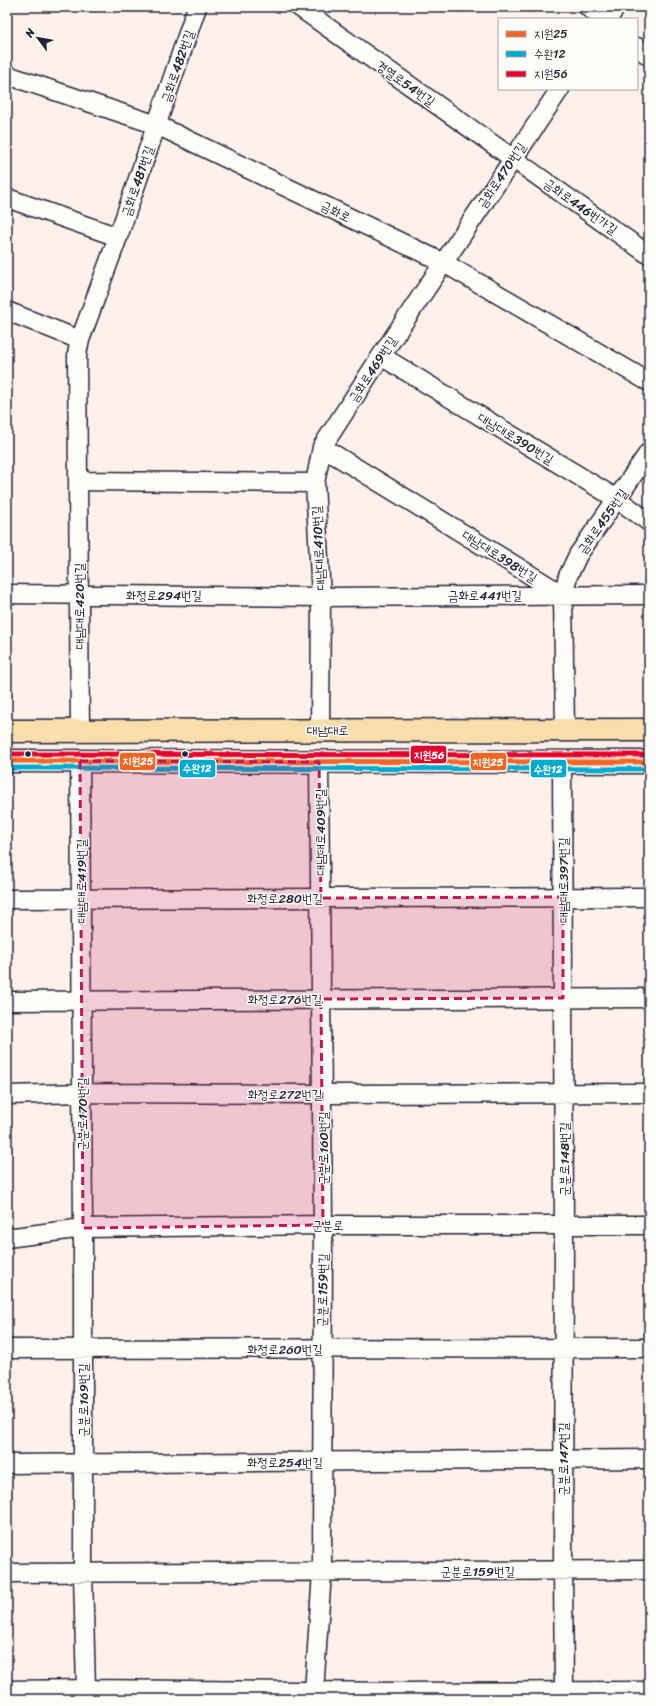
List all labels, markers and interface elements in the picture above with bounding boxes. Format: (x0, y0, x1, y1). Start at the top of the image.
north arrow (18, 18, 58, 58)
legend (498, 18, 638, 90)
text: 지원25 (534, 23, 568, 45)
text: N (19, 24, 40, 42)
street label: 금화로482번길 (154, 27, 201, 106)
text: 수완12 (534, 43, 565, 65)
street label: 경열로54번길 (371, 54, 440, 112)
text: 지원56 (534, 63, 568, 85)
street label: 금화로470번길 (471, 137, 532, 213)
street label: 금화로481번길 (115, 143, 160, 220)
street label: 금화로446번가길 (539, 172, 623, 241)
street label: 금화로 (317, 194, 355, 229)
street label: 금화로469번길 (342, 331, 403, 407)
street label: 대남대로390번길 (473, 406, 559, 470)
street label: 금화로455번길 (571, 483, 634, 559)
street label: 대남대로410번길 (305, 505, 332, 591)
street label: 대남대로398번길 (457, 524, 542, 589)
street label: 대남대로420번길 (68, 563, 91, 649)
street label: 화정로294번길 (126, 584, 202, 607)
street label: 금화로441번길 (448, 584, 522, 607)
street label: 대남대로 (307, 719, 349, 742)
line badge: 지원56 (410, 745, 447, 764)
text: 지원56 (414, 746, 444, 765)
unlabelled marker (23, 749, 33, 759)
unlabelled marker (180, 749, 190, 759)
line badge: 지원25 (119, 752, 156, 771)
text: 지원25 (123, 752, 154, 771)
line badge: 지원25 (470, 752, 507, 771)
text: 지원25 (473, 753, 504, 772)
line badge: 수완12 (179, 759, 216, 778)
text: 수완12 (183, 759, 212, 778)
line badge: 수완12 (530, 759, 567, 778)
text: 수완12 (534, 760, 563, 779)
street label: 대남대로409번길 (309, 788, 332, 876)
street label: 대남대로397번길 (552, 837, 575, 923)
street label: 대남대로419번길 (70, 839, 93, 923)
street label: 화정로280번길 (247, 887, 323, 910)
street label: 화정로276번길 (248, 988, 322, 1011)
street label: 군분로170번길 (71, 1077, 94, 1151)
street label: 화정로272번길 (248, 1083, 322, 1106)
street label: 군분로160번길 (312, 1111, 335, 1185)
street label: 군분로148번길 (553, 1122, 576, 1196)
street label: 군분로 (312, 1214, 344, 1237)
street label: 군분로159번길 (310, 1253, 335, 1327)
street label: 화정로260번길 (247, 1338, 323, 1361)
street label: 군분로169번길 (72, 1363, 95, 1437)
street label: 군분로147번길 (552, 1422, 575, 1496)
street label: 화정로254번길 (247, 1451, 323, 1474)
street label: 군분로159번길 (441, 1560, 515, 1583)

